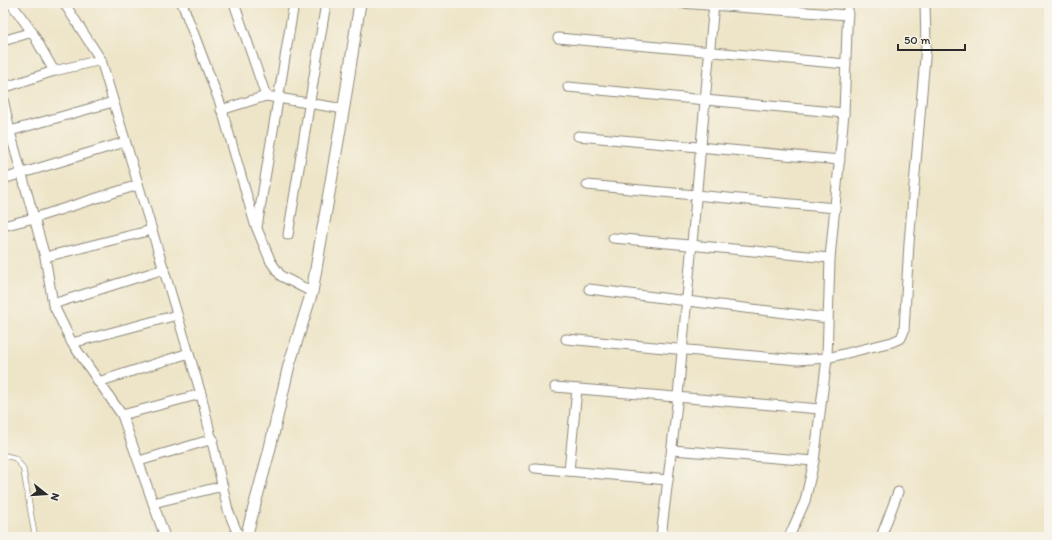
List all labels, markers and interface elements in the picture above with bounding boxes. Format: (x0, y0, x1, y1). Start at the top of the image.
scale bar (898, 26, 965, 52)
text: 50 m (904, 33, 930, 47)
north arrow (26, 474, 66, 514)
text: N (48, 491, 62, 502)

